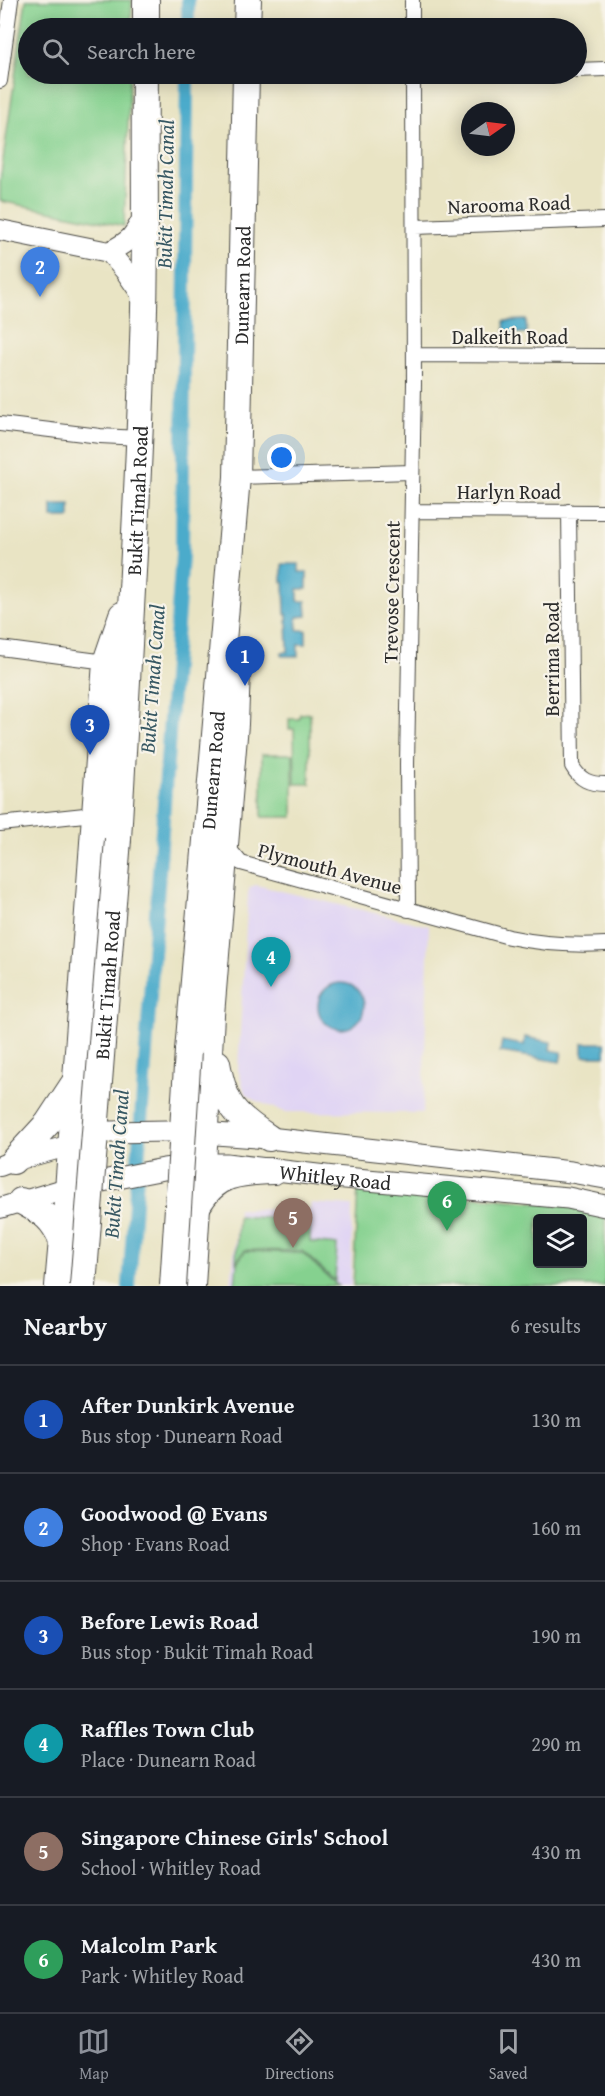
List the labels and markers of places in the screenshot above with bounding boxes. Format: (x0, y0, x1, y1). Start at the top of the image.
pin: 2 (20, 248, 60, 297)
pin: 1 (226, 636, 264, 686)
pin: 3 (70, 706, 110, 755)
pin: 4 (252, 938, 290, 987)
pin: 6 (428, 1182, 466, 1231)
pin: 5 (274, 1198, 312, 1248)

